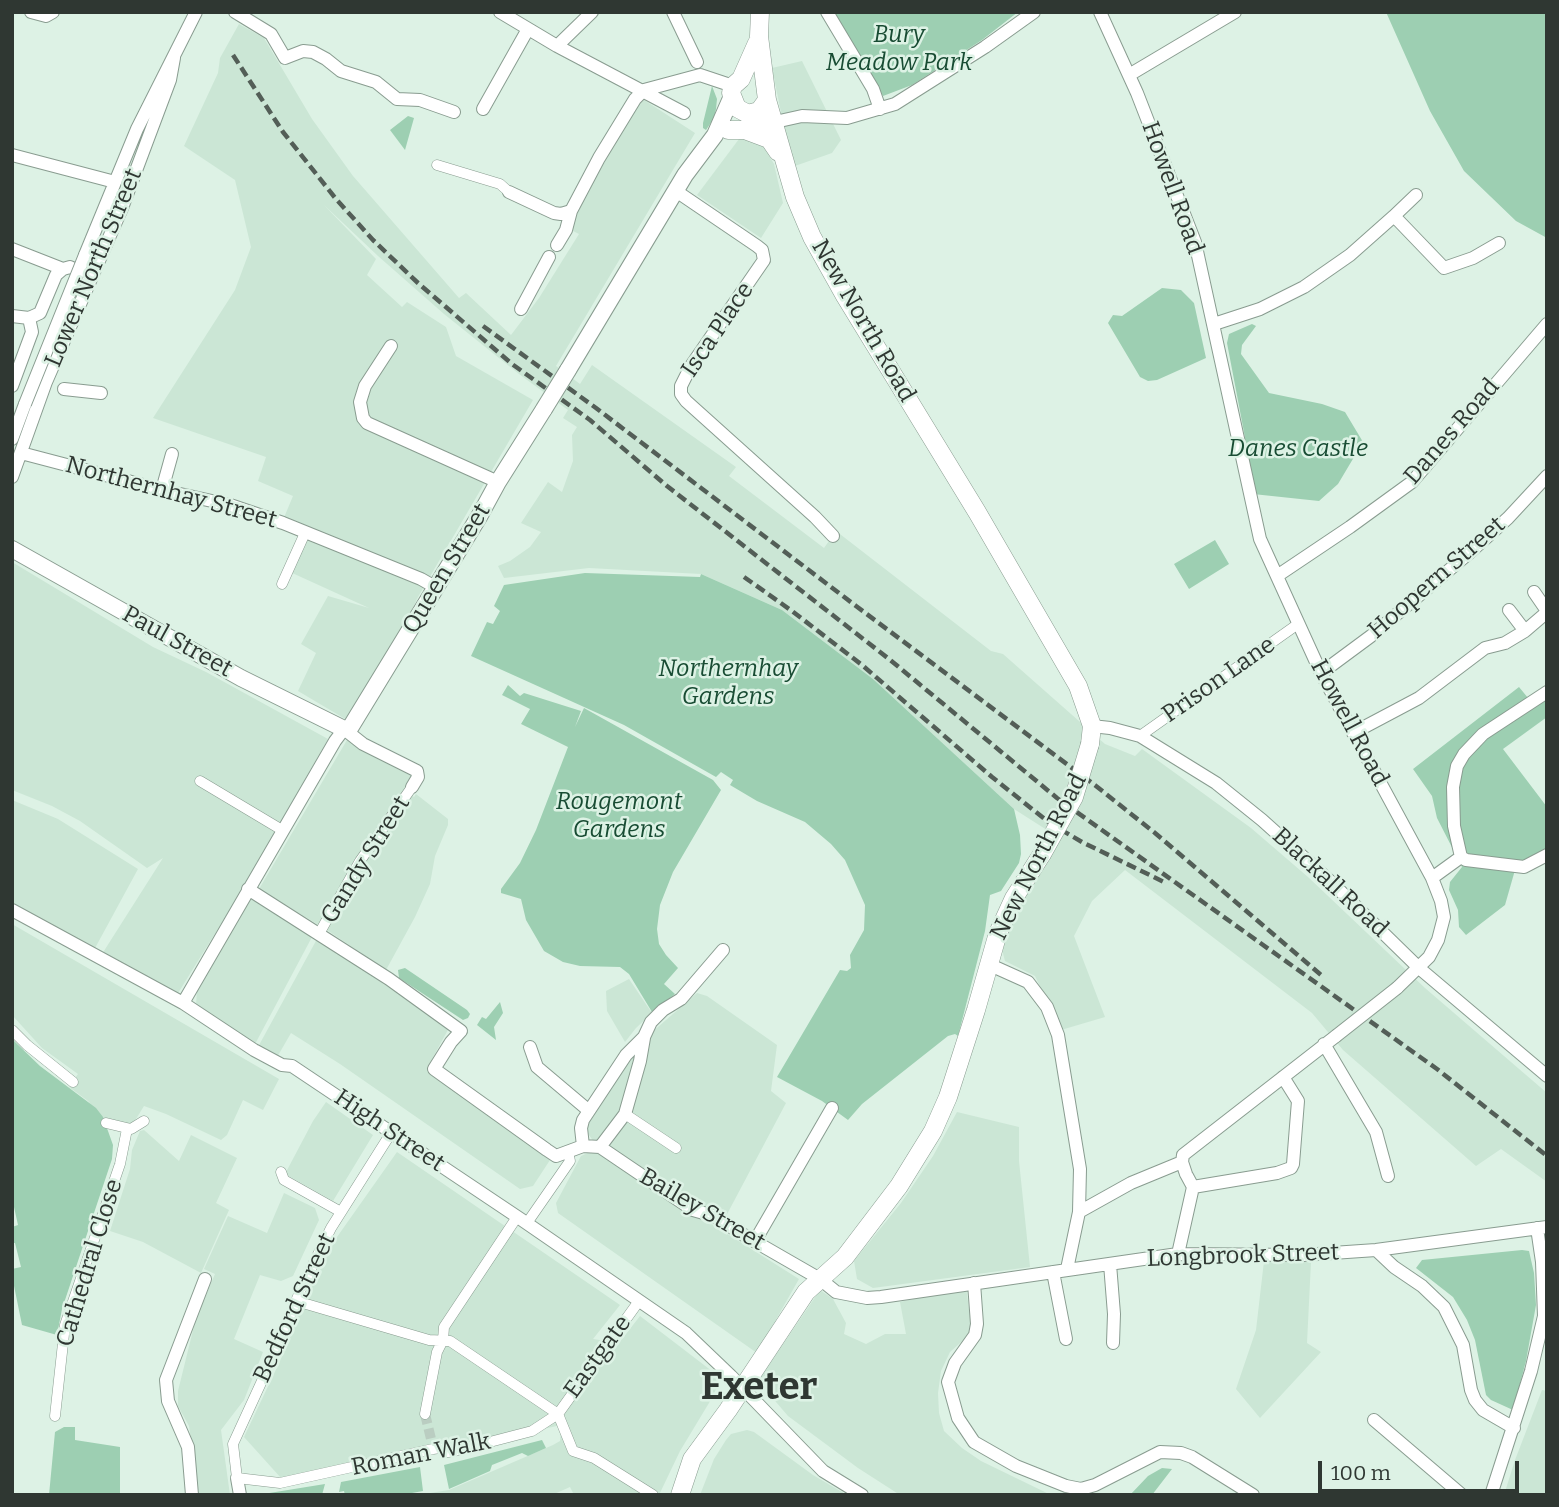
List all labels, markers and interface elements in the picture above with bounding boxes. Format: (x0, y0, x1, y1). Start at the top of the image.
park label: Bury Meadow Park (826, 21, 972, 77)
street label: Howell Road (1135, 118, 1209, 258)
street label: Lower North Street (39, 165, 149, 371)
street label: New North Road (805, 235, 921, 407)
street label: Isca Place (676, 277, 760, 383)
street label: Danes Road (1398, 373, 1506, 491)
park label: Danes Castle (1228, 435, 1368, 463)
street label: Northernhay Street (62, 451, 280, 535)
street label: Queen Street (397, 499, 497, 639)
street label: Hoopern Street (1363, 511, 1511, 645)
street label: Paul Street (117, 600, 237, 684)
street label: Prison Lane (1157, 631, 1281, 729)
park label: Northernhay Gardens (658, 655, 798, 711)
street label: Howell Road (1304, 655, 1394, 791)
street label: New North Road (985, 769, 1093, 945)
park label: Rougemont Gardens (556, 788, 682, 844)
street label: Gandy Street (315, 791, 417, 929)
street label: Blackall Road (1266, 822, 1394, 944)
street label: High Street (328, 1084, 450, 1178)
street label: Bailey Street (634, 1163, 770, 1257)
street label: Cathedral Close (51, 1176, 129, 1350)
street label: Bedford Street (248, 1229, 342, 1387)
street label: Longbrook Street (1146, 1238, 1340, 1274)
street label: Eastgate (558, 1310, 638, 1404)
district label: Exeter (701, 1365, 817, 1411)
street label: Roman Walk (349, 1427, 493, 1483)
scale bar (1321, 1448, 1522, 1492)
text: 100 m (1331, 1460, 1391, 1486)

